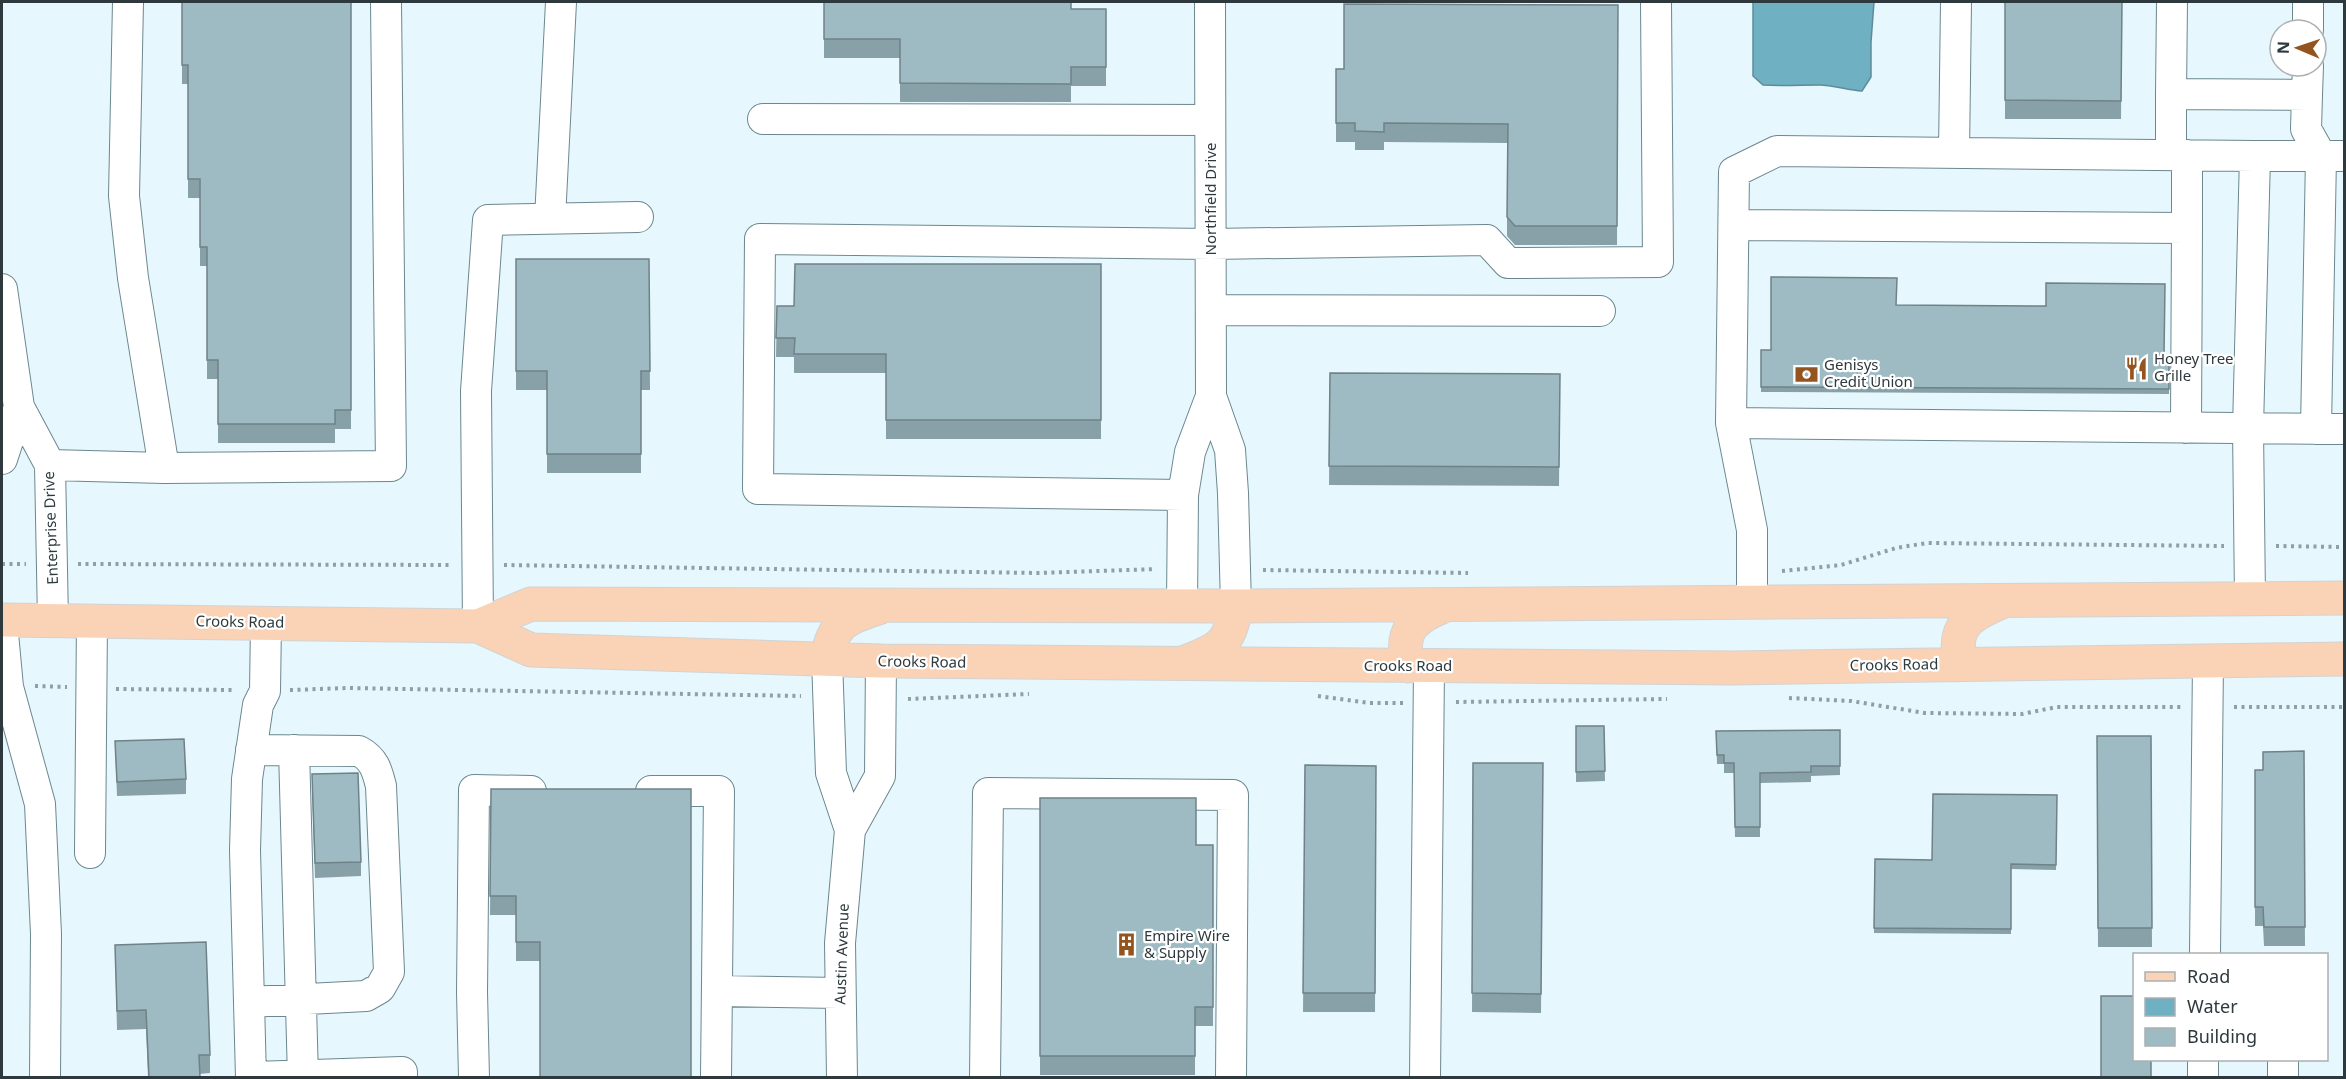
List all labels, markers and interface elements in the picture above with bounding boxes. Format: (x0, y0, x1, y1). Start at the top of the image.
north arrow (2268, 18, 2328, 78)
text: N (2272, 41, 2294, 54)
street label: Northfield Drive (1200, 143, 1220, 255)
place label: Honey Tree Grille (2154, 348, 2234, 385)
place label: Genisys Credit Union (1824, 354, 1913, 391)
restaurant icon: Honey Tree Grille (2123, 355, 2149, 381)
bank icon: Genisys Credit Union (1793, 361, 1819, 387)
street label: Enterprise Drive (38, 471, 62, 585)
street label: Crooks Road (196, 610, 285, 632)
street label: Crooks Road (878, 650, 967, 672)
street label: Crooks Road (1849, 653, 1938, 675)
street label: Crooks Road (1364, 655, 1452, 675)
street label: Austin Avenue (829, 903, 853, 1005)
place label: Empire Wire & Supply (1144, 925, 1230, 962)
building icon: Empire Wire & Supply (1113, 932, 1139, 958)
legend (2133, 953, 2328, 1061)
text: Road (2187, 964, 2230, 988)
text: Water (2187, 994, 2238, 1018)
text: Building (2187, 1024, 2257, 1048)

